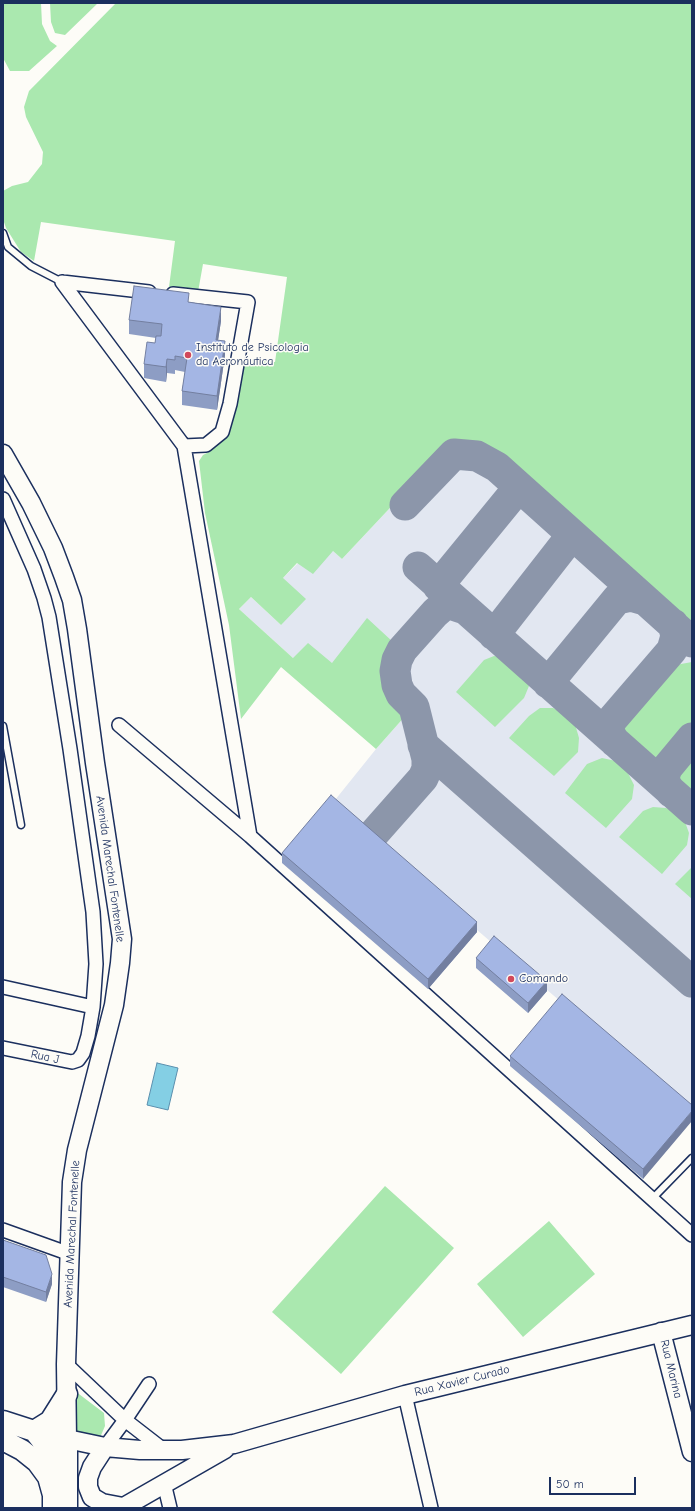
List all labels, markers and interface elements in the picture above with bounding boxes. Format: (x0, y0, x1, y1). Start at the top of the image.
place label: Instituto de Psicologia da Aeronáutica (196, 341, 309, 369)
marker: Instituto de Psicologia da Aeronáutica (183, 350, 193, 360)
street label: Avenida Marechal Fontenelle (93, 795, 127, 943)
place label: Comando (519, 972, 568, 986)
marker: Comando (506, 974, 516, 984)
street label: Rua J (29, 1047, 61, 1067)
street label: Avenida Marechal Fontenelle (61, 1160, 83, 1308)
street label: Rua Marina (657, 1338, 685, 1400)
street label: Rua Xavier Curado (413, 1362, 511, 1400)
scale bar (551, 1469, 638, 1495)
text: 50 m (556, 1477, 584, 1491)

